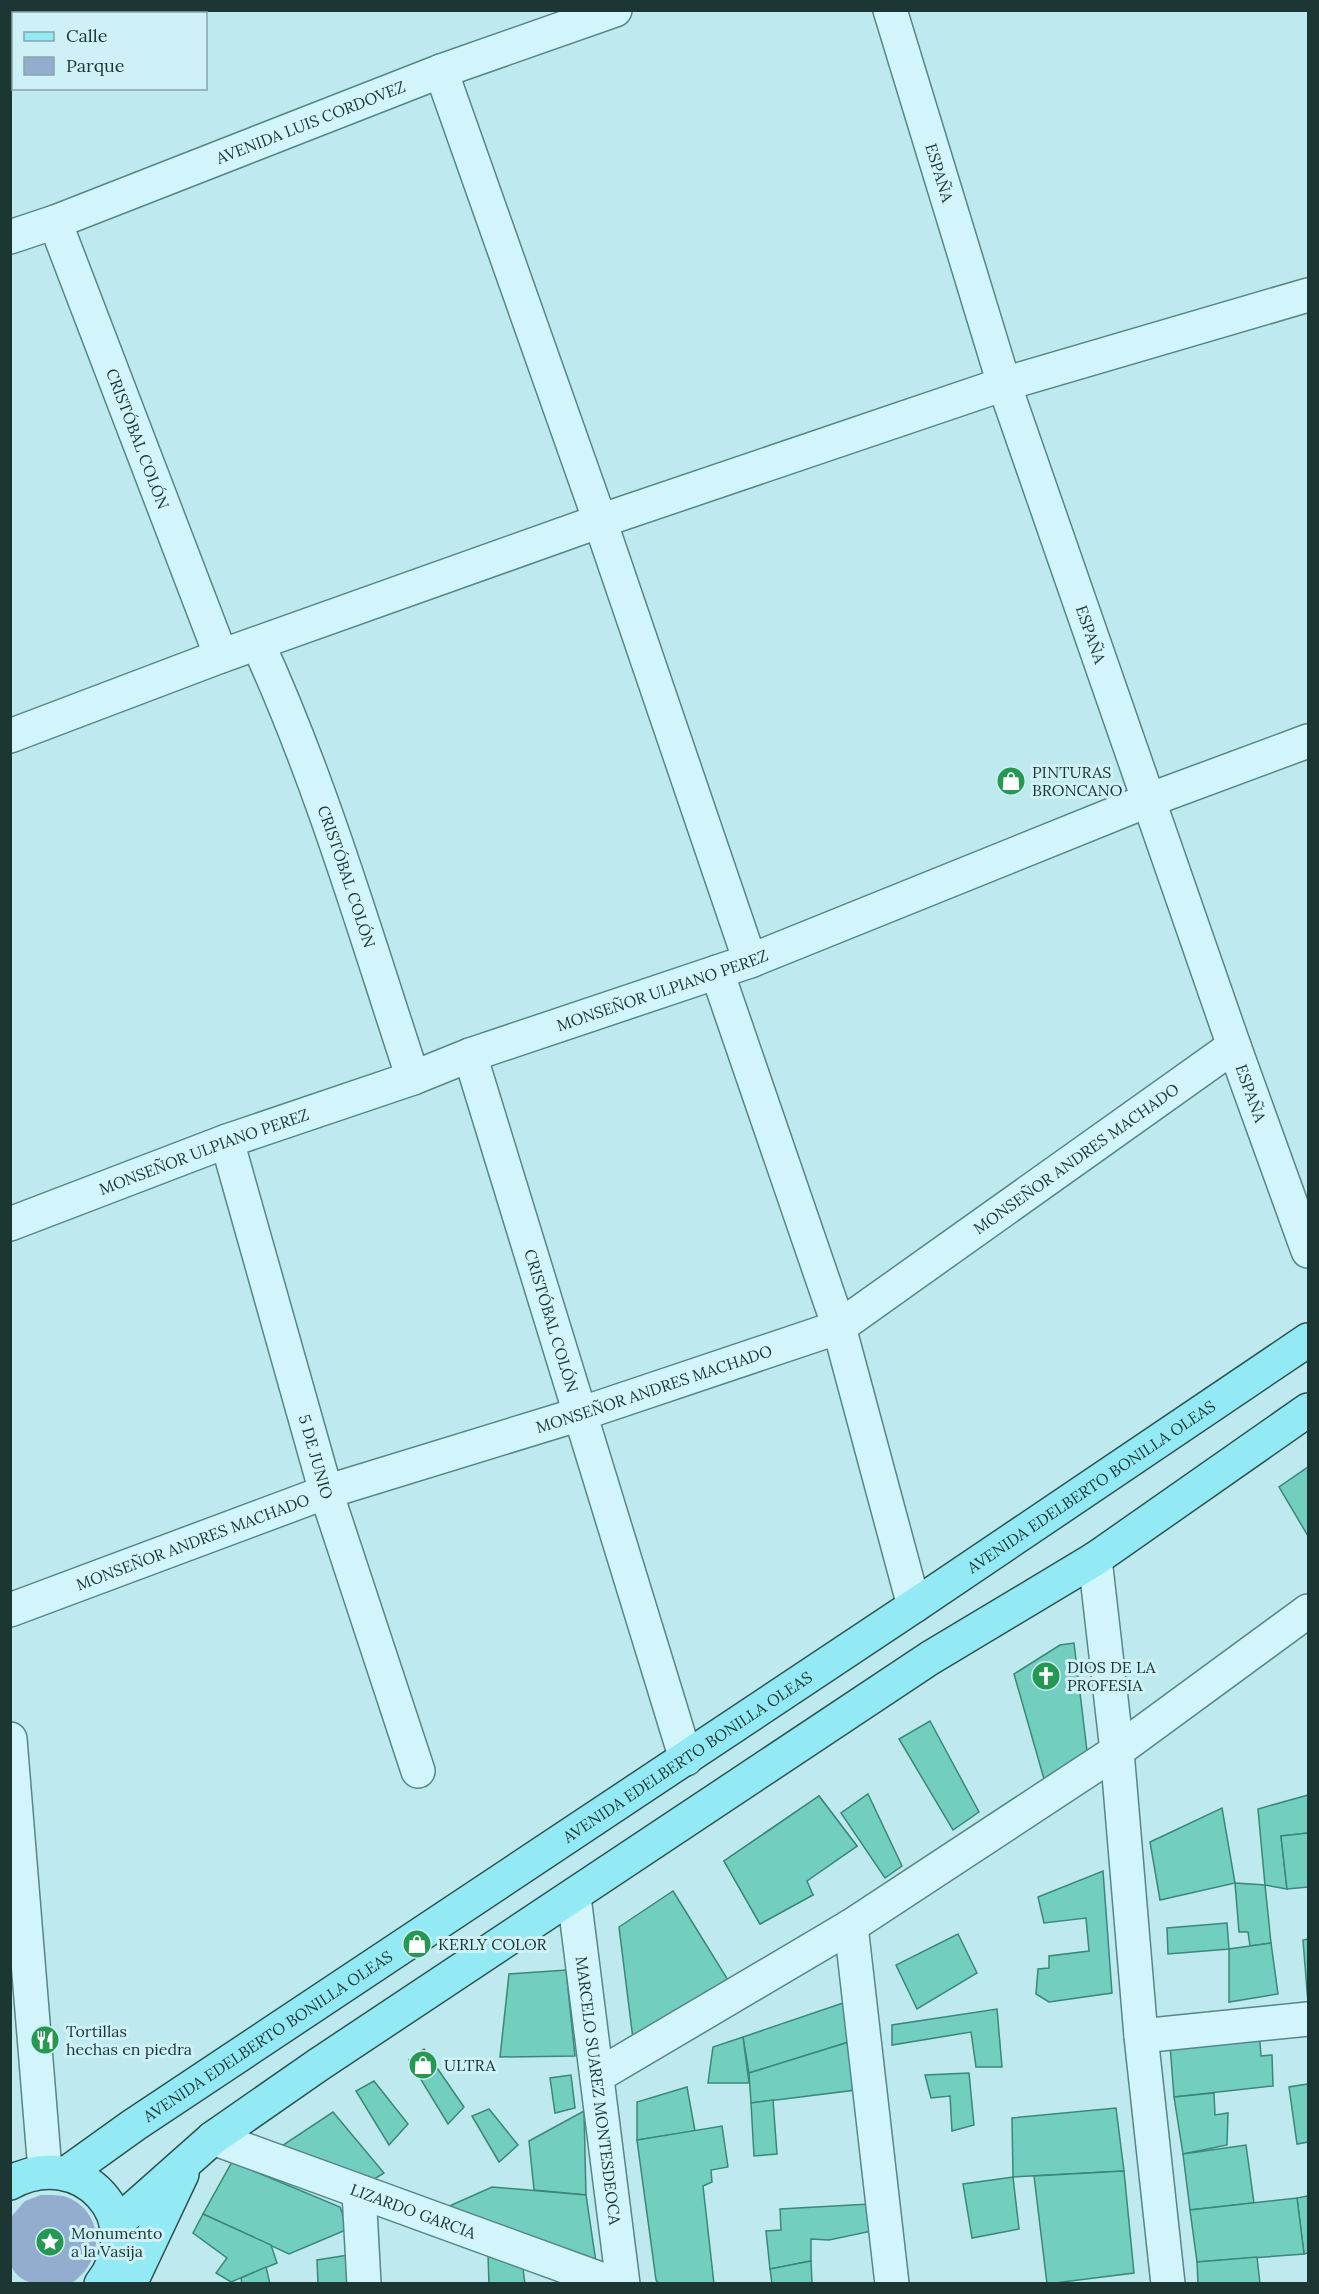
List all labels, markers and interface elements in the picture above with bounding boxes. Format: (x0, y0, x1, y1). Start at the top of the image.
legend (12, 12, 207, 90)
text: Calle (66, 24, 108, 47)
text: Parque (66, 54, 125, 77)
street label: AVENIDA LUIS CORDOVEZ (212, 76, 408, 168)
street label: ESPAÑA (921, 141, 958, 205)
street label: CRISTÓBAL COLÓN (102, 366, 174, 512)
street label: ESPAÑA (1072, 602, 1111, 667)
place label: PINTURAS BRONCANO (1032, 762, 1122, 800)
shop icon: PINTURAS BRONCANO (995, 765, 1027, 797)
street label: CRISTÓBAL COLÓN (314, 803, 380, 950)
street label: MONSEÑOR ULPIANO PEREZ (554, 945, 771, 1035)
street label: ESPAÑA (1231, 1061, 1271, 1126)
street label: MONSEÑOR ANDRES MACHADO (969, 1079, 1183, 1238)
street label: MONSEÑOR ULPIANO PEREZ (96, 1104, 311, 1199)
street label: CRISTÓBAL COLÓN (520, 1247, 583, 1395)
street label: MONSEÑOR ANDRES MACHADO (533, 1340, 774, 1437)
street label: AVENIDA EDELBERTO BONILLA OLEAS (962, 1396, 1219, 1578)
street label: 5 DE JUNIO (295, 1412, 338, 1502)
street label: MONSEÑOR ANDRES MACHADO (73, 1489, 312, 1594)
place label: DIOS DE LA PROFESIA (1067, 1657, 1156, 1695)
church icon: DIOS DE LA PROFESIA (1030, 1660, 1062, 1692)
street label: AVENIDA EDELBERTO BONILLA OLEAS (558, 1667, 816, 1848)
shop icon: KERLY COLOR (401, 1928, 433, 1960)
place label: KERLY COLOR (438, 1934, 547, 1954)
street label: AVENIDA EDELBERTO BONILLA OLEAS (138, 1946, 396, 2127)
street label: MARCELO SUAREZ MONTESDEOCA (572, 1955, 626, 2227)
place label: Tortillas hechas en piedra (66, 2021, 192, 2059)
restaurant icon: Tortillas hechas en piedra (29, 2024, 61, 2056)
shop icon: ULTRA (407, 2049, 439, 2081)
place label: ULTRA (444, 2055, 496, 2075)
street label: LIZARDO GARCIA (348, 2179, 480, 2243)
place label: Monumento a la Vasija (71, 2223, 162, 2261)
place icon: Monumento a la Vasija (34, 2226, 66, 2258)

